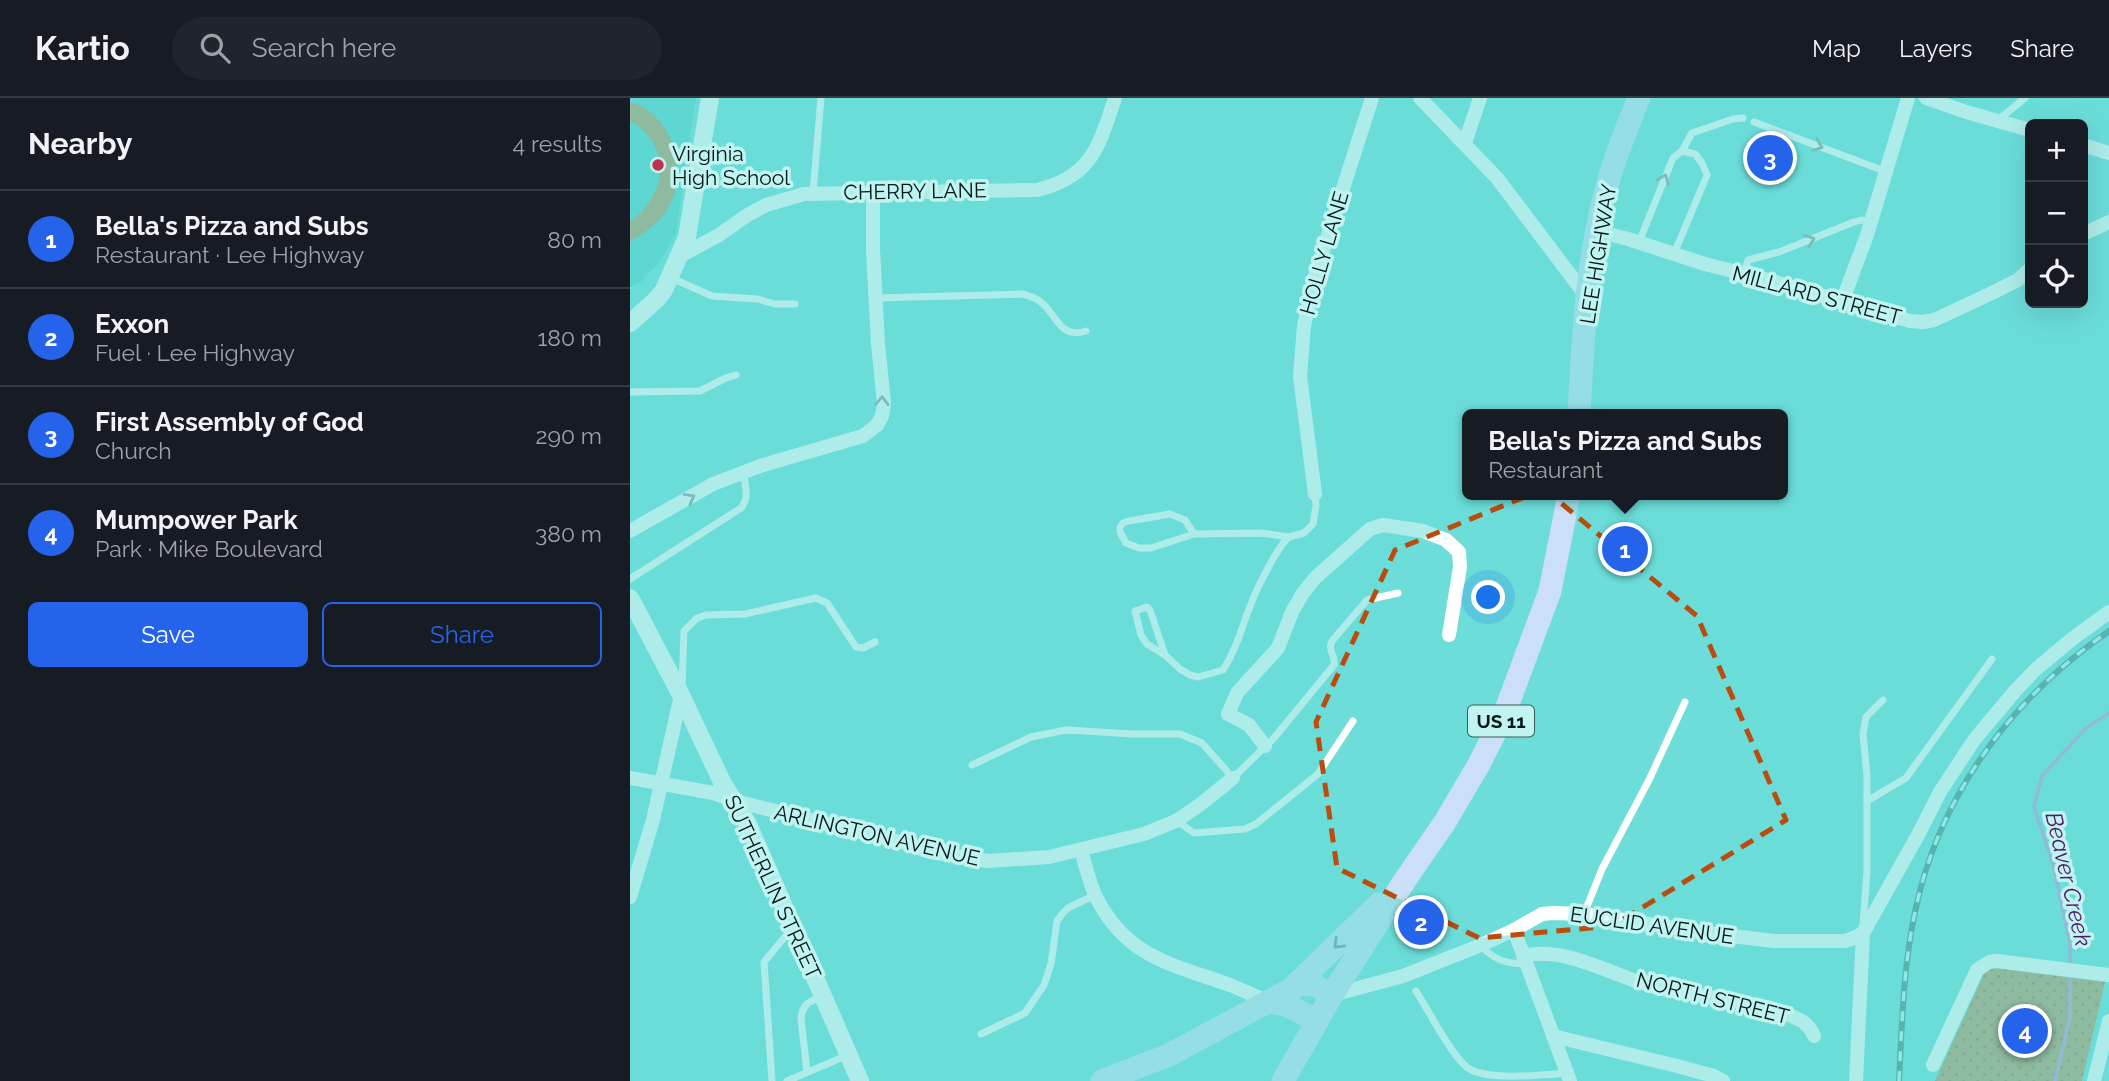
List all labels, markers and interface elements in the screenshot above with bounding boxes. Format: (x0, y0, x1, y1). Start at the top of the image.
search box (172, 17, 662, 80)
text: Kartio (35, 29, 130, 68)
icon: search (196, 29, 234, 67)
text: Search here (252, 33, 396, 63)
text: Map (1812, 34, 1861, 63)
text: Layers (1899, 34, 1972, 63)
text: Share (2010, 34, 2074, 63)
map controls (2025, 119, 2088, 308)
button: + (2025, 119, 2088, 182)
text: Nearby (28, 126, 132, 161)
text: 4 results (513, 130, 602, 157)
pin: 3 (1747, 132, 1793, 184)
one-way arrow (1812, 138, 1824, 152)
place label: Virginia High School (672, 141, 790, 190)
marker: Virginia High School (650, 157, 666, 173)
one-way arrow (1656, 174, 1670, 186)
street label: CHERRY LANE (843, 177, 987, 205)
street label: LEE HIGHWAY (1575, 182, 1621, 326)
button: − (2025, 182, 2088, 245)
street label: HOLLY LANE (1294, 188, 1354, 318)
text: Bella's Pizza and Subs (95, 211, 369, 241)
text: 1 (45, 226, 57, 253)
text: 80 m (547, 226, 602, 253)
one-way arrow (1803, 234, 1815, 248)
text: Restaurant · Lee Highway (95, 241, 364, 268)
button: locate (2025, 245, 2088, 308)
street label: MILLARD STREET (1730, 260, 1904, 330)
text: Exxon (95, 309, 169, 339)
text: 2 (45, 324, 57, 351)
text: 180 m (537, 324, 602, 351)
text: Fuel · Lee Highway (95, 339, 295, 366)
one-way arrow (875, 395, 890, 406)
text: First Assembly of God (95, 407, 364, 437)
popup (1462, 409, 1788, 500)
text: 3 (45, 422, 57, 449)
text: 290 m (535, 422, 602, 449)
text: Bella's Pizza and Subs (1488, 426, 1762, 456)
text: Church (95, 437, 172, 464)
text: Restaurant (1488, 456, 1603, 483)
one-way arrow (682, 493, 695, 506)
text: Mumpower Park (95, 505, 298, 535)
text: 4 (44, 520, 58, 547)
text: 380 m (535, 520, 602, 547)
pin: 1 (1602, 523, 1648, 575)
text: Park · Mike Boulevard (95, 535, 323, 562)
your location (1471, 580, 1505, 614)
button: Save (28, 602, 308, 667)
button: Share (322, 602, 602, 667)
road number: US 11 (1468, 706, 1534, 736)
street label: SUTHERLIN STREET (719, 791, 827, 983)
street label: ARLINGTON AVENUE (772, 799, 982, 871)
water label: Beaver Creek (2040, 809, 2098, 949)
pin: 2 (1398, 896, 1444, 948)
street label: EUCLID AVENUE (1569, 901, 1735, 949)
one-way arrow (1333, 935, 1346, 948)
street label: NORTH STREET (1634, 967, 1792, 1029)
pin: 4 (2002, 1005, 2048, 1057)

